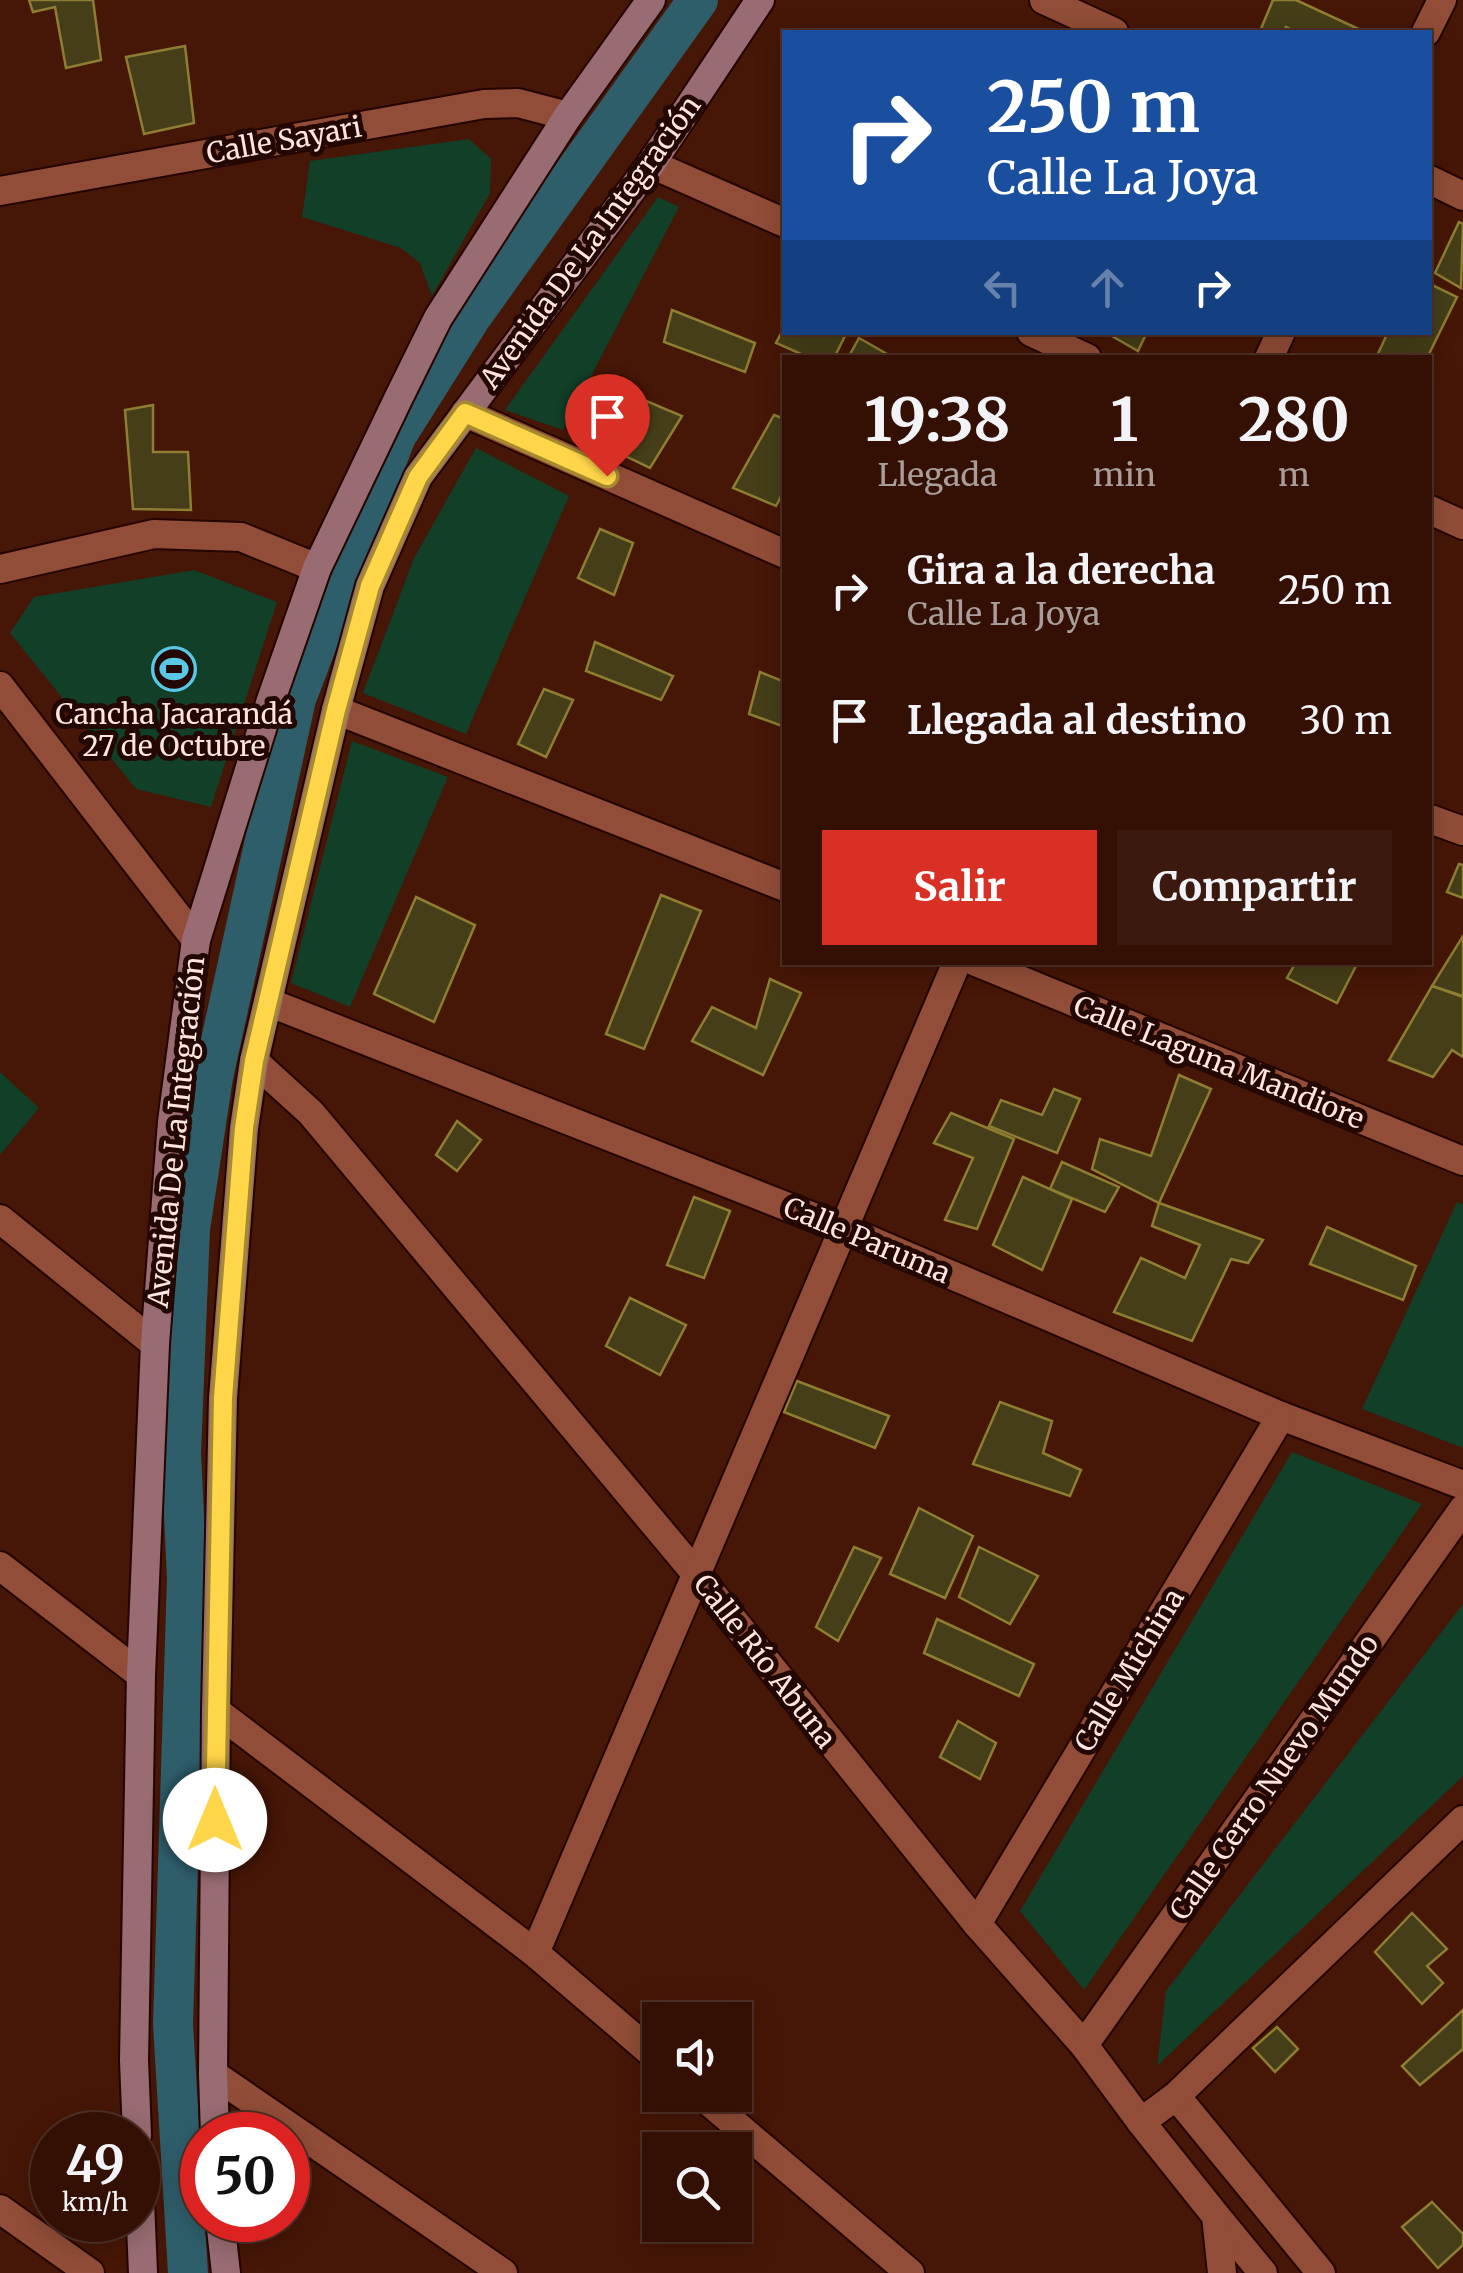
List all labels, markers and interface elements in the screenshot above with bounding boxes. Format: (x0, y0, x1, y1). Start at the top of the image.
text: 250 m (987, 63, 1200, 151)
icon: right (822, 70, 952, 200)
street label: Avenida De La Integración (471, 89, 708, 396)
street label: Calle Sayari (204, 109, 364, 171)
text: Calle La Joya (987, 150, 1258, 206)
icon: left (975, 260, 1030, 315)
icon: ahead (1080, 260, 1135, 315)
icon: right (1185, 260, 1240, 315)
pin (565, 374, 650, 477)
text: 19:38 (864, 382, 1010, 457)
text: 1 (1110, 382, 1138, 457)
text: 280 (1238, 382, 1350, 457)
icon: arrive (580, 389, 635, 444)
text: Llegada (877, 455, 997, 495)
text: min (1093, 455, 1156, 495)
text: m (1278, 455, 1310, 495)
text: Gira a la derecha (907, 547, 1215, 594)
icon: right (822, 563, 877, 618)
text: 250 m (1278, 567, 1392, 614)
text: Calle La Joya (907, 594, 1100, 634)
sports icon: Cancha Jacarandá 27 de Octubre (151, 646, 197, 692)
icon: arrive (822, 693, 877, 748)
place label: Cancha Jacarandá 27 de Octubre (55, 696, 293, 764)
text: Llegada al destino (907, 697, 1246, 744)
text: 30 m (1299, 697, 1392, 744)
button: Salir (822, 830, 1097, 945)
button: Compartir (1117, 830, 1392, 945)
street label: Avenida De La Integración (140, 955, 212, 1310)
street label: Calle Laguna Mandiore (1068, 987, 1370, 1137)
street label: Calle Paruma (778, 1189, 956, 1291)
street label: Calle Río Abuna (686, 1567, 844, 1755)
street label: Calle Michina (1066, 1582, 1192, 1758)
street label: Calle Cerro Nuevo Mundo (1162, 1627, 1386, 1927)
position arrow (163, 1768, 267, 1872)
map controls (642, 2002, 752, 2242)
button: sound (642, 2002, 752, 2112)
speed limit sign: 50 (180, 2112, 310, 2242)
button: search (642, 2132, 752, 2242)
text: 49 (65, 2133, 125, 2196)
text: km/h (62, 2186, 128, 2218)

